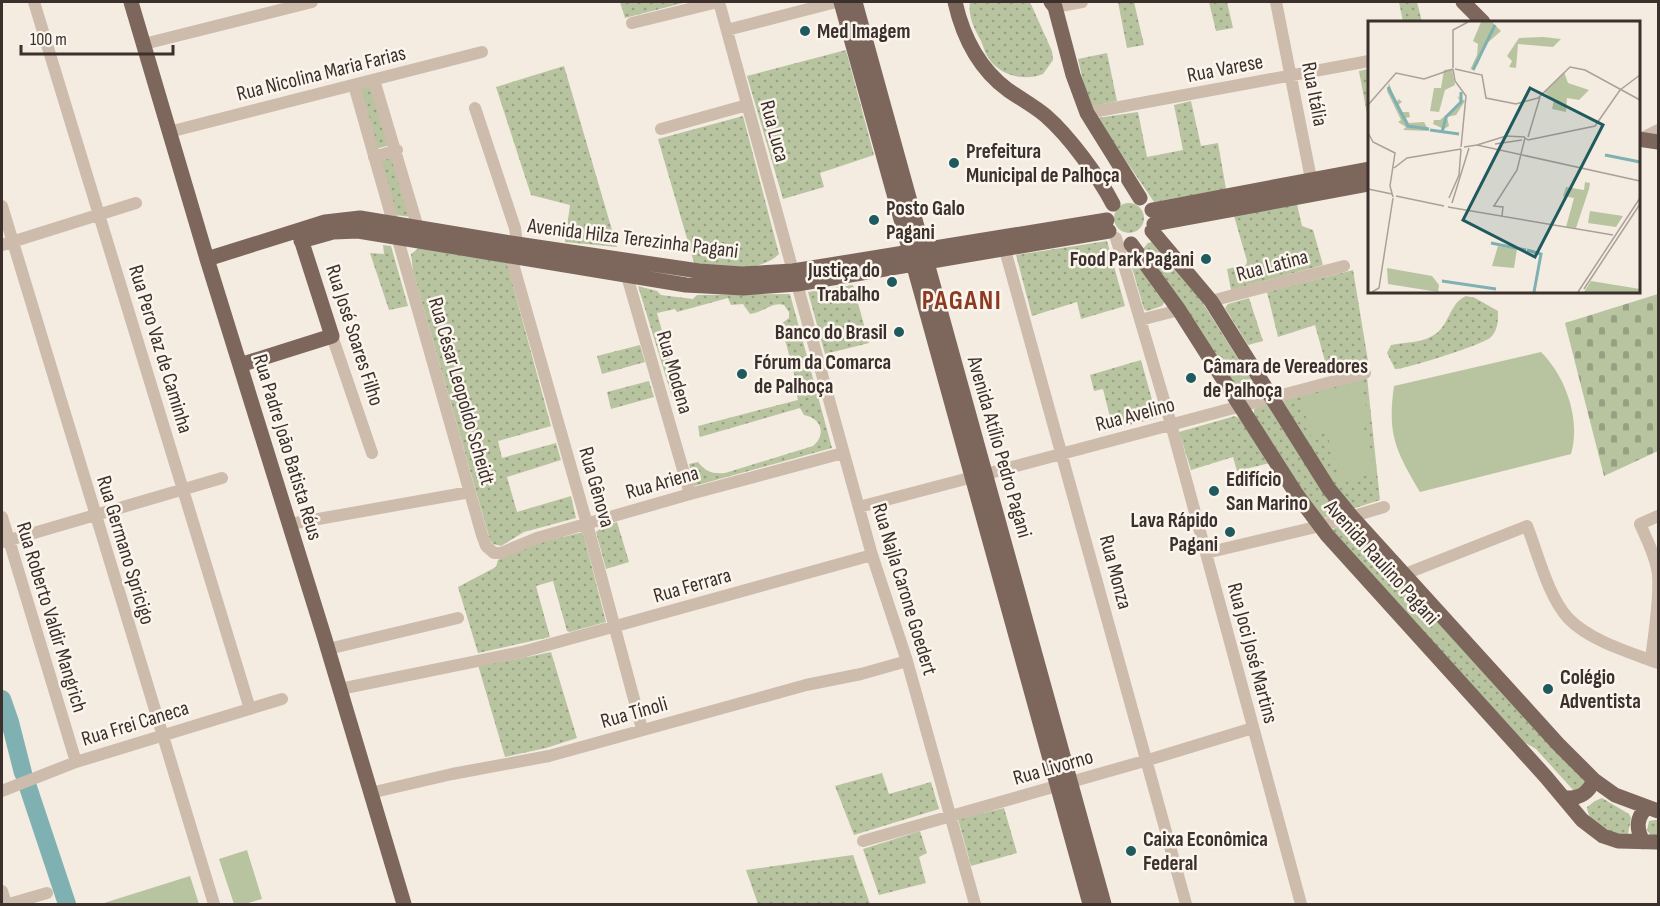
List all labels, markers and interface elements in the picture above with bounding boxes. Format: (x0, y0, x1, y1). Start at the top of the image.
scale bar (21, 18, 172, 56)
place label: Med Imagem (817, 19, 910, 44)
inset map (1368, 21, 1639, 292)
marker: Med Imagem (798, 24, 812, 38)
text: 100 m (30, 29, 67, 50)
street label: Rua Nicolina Maria Farias (234, 40, 408, 107)
street label: Rua Varese (1185, 49, 1265, 88)
street label: Rua Itália (1296, 60, 1333, 128)
street label: Rua Luca (754, 98, 795, 165)
place label: Prefeitura Municipal de Palhoça (966, 139, 1120, 188)
marker: Prefeitura Municipal de Palhoça (947, 156, 961, 170)
place label: Posto Galo Pagani (886, 196, 965, 245)
street label: Avenida Hilza Terezinha Pagani (525, 213, 740, 264)
marker: Posto Galo Pagani (867, 213, 881, 227)
street label: Rua Latina (1234, 244, 1311, 287)
place label: Food Park Pagani (1070, 247, 1194, 272)
marker: Food Park Pagani (1199, 252, 1213, 266)
place label: Justiça do Trabalho (807, 258, 880, 307)
street label: Rua José Soares Filho (320, 261, 389, 409)
street label: Rua Pero Vaz de Caminha (123, 262, 198, 436)
marker: Justiça do Trabalho (885, 275, 899, 289)
district label: PAGANI (922, 285, 1002, 317)
street label: Rua César Leopoldo Scheidt (423, 294, 500, 488)
place label: Banco do Brasil (775, 320, 887, 345)
marker: Banco do Brasil (892, 325, 906, 339)
street label: Rua Modena (651, 328, 698, 417)
place label: Fórum da Comarca de Palhoça (754, 350, 891, 399)
street label: Rua Padre João Batista Réus (247, 351, 328, 543)
street label: Avenida Atílio Pedro Pagani (961, 353, 1037, 541)
place label: Câmara de Vereadores de Palhoça (1203, 354, 1368, 403)
marker: Fórum da Comarca de Palhoça (735, 367, 749, 381)
marker: Câmara de Vereadores de Palhoça (1184, 371, 1198, 385)
street label: Rua Avelino (1093, 392, 1177, 437)
street label: Rua Gênova (573, 444, 620, 530)
street label: Rua Ariena (623, 460, 702, 505)
place label: Edifício San Marino (1226, 467, 1308, 516)
street label: Rua Germano Spricigo (91, 473, 160, 628)
marker: Edifício San Marino (1207, 484, 1221, 498)
street label: Avenida Raulino Pagani (1318, 494, 1444, 630)
street label: Rua Najla Carone Goedert (866, 500, 943, 678)
place label: Lava Rápido Pagani (1130, 508, 1218, 557)
street label: Rua Roberto Valdir Mangrich (11, 519, 92, 715)
marker: Lava Rápido Pagani (1223, 525, 1237, 539)
street label: Rua Monza (1094, 532, 1137, 612)
street label: Rua Ferrara (650, 562, 734, 608)
street label: Rua Joci José Martins (1222, 580, 1283, 726)
place label: Colégio Adventista (1559, 665, 1641, 714)
marker: Colégio Adventista (1541, 682, 1555, 696)
street label: Rua Tínoli (598, 691, 670, 734)
street label: Rua Frei Caneca (79, 695, 192, 752)
street label: Rua Livorno (1010, 744, 1096, 791)
place label: Caixa Econômica Federal (1143, 827, 1268, 876)
marker: Caixa Econômica Federal (1124, 844, 1138, 858)

